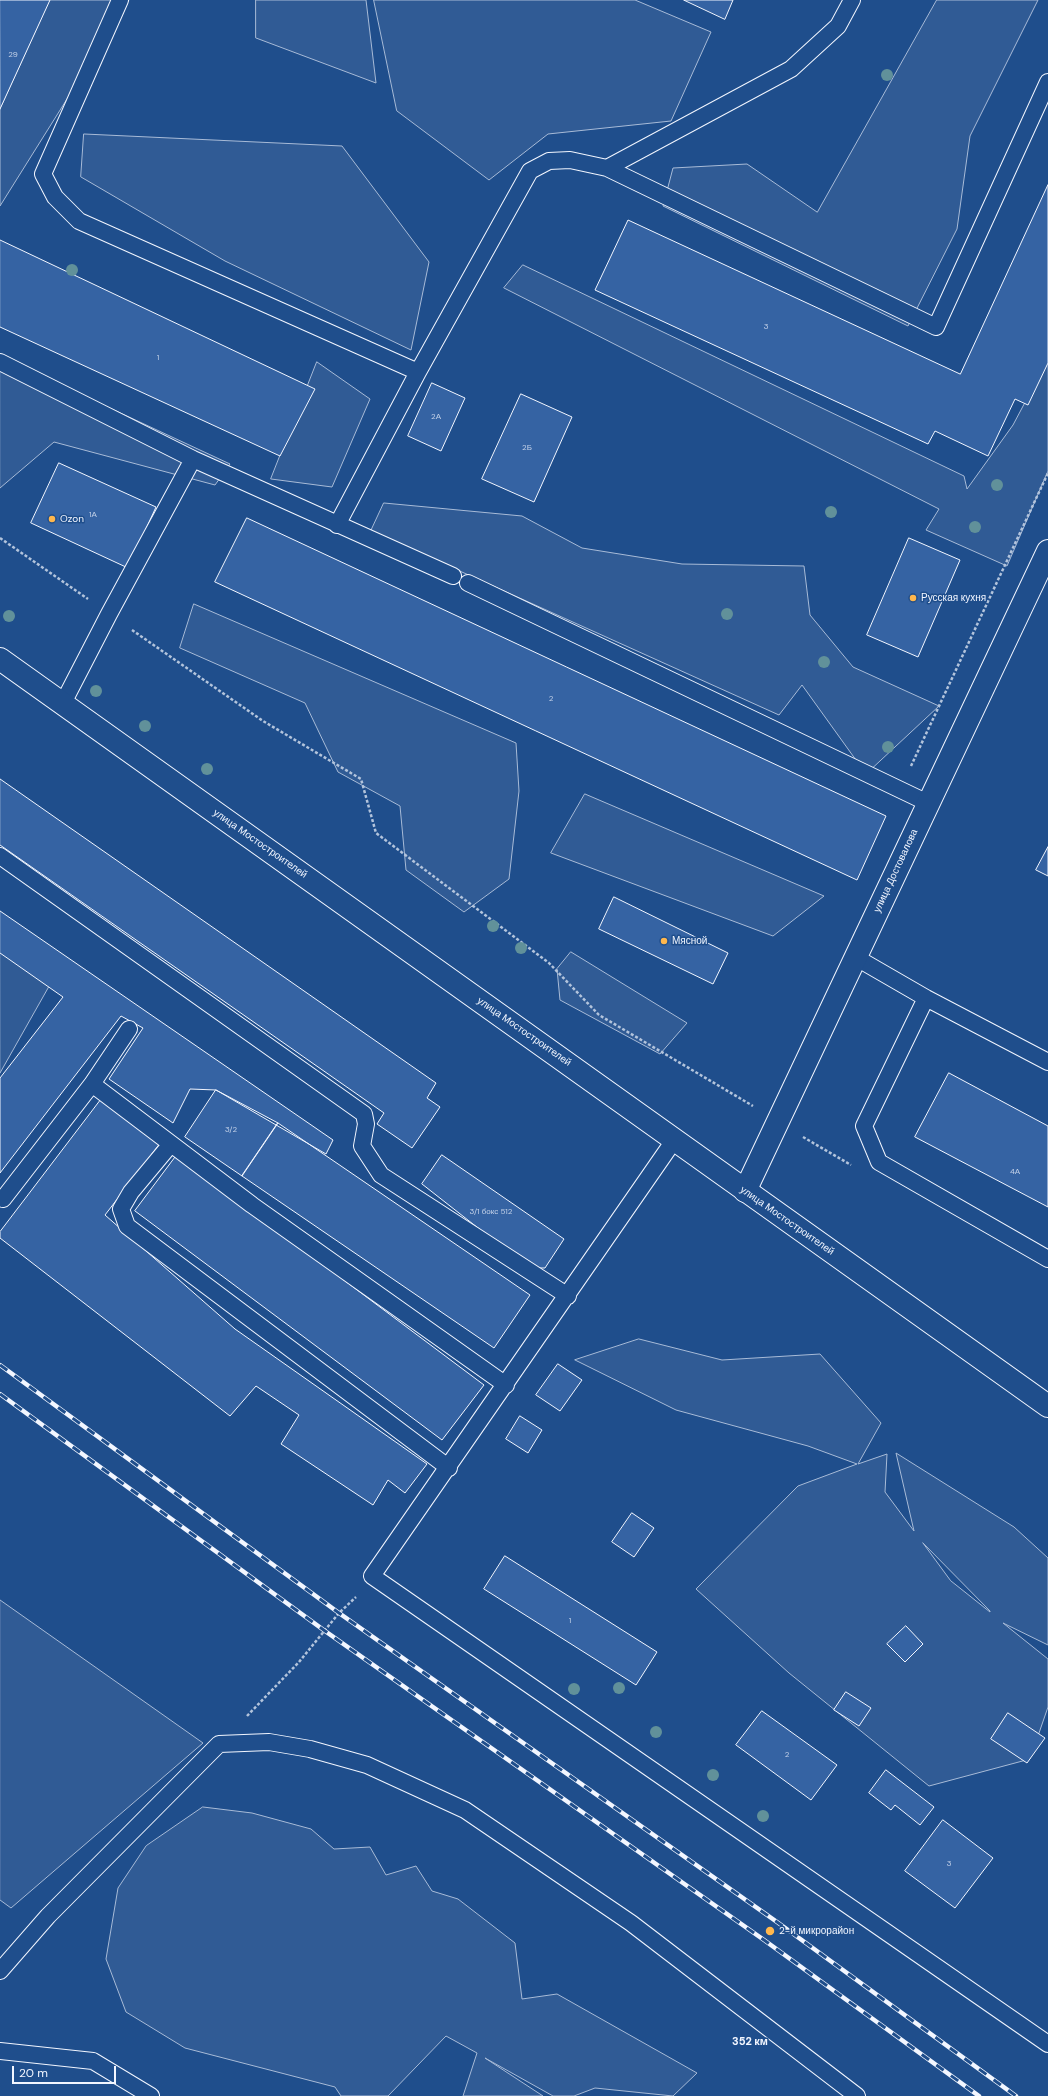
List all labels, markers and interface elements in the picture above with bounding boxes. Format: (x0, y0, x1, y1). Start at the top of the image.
house number: 29 (8, 50, 18, 60)
house number: 3 (764, 322, 768, 332)
house number: 1 (157, 353, 159, 363)
house number: 2А (431, 412, 441, 422)
house number: 2Б (522, 443, 532, 453)
house number: 1А (89, 510, 97, 520)
place label: Ozon (60, 513, 84, 525)
marker: Ozon (47, 514, 57, 524)
place label: Русская кухня (921, 592, 986, 604)
marker: Русская кухня (908, 593, 918, 603)
house number: 2 (549, 694, 553, 704)
street label: улица Мостостроителей (211, 807, 309, 881)
street label: улица Достовалова (871, 827, 921, 915)
place label: Мясной (672, 935, 707, 947)
marker: Мясной (659, 936, 669, 946)
street label: улица Мостостроителей (475, 995, 573, 1069)
house number: 3/2 (225, 1125, 237, 1135)
house number: 4А (1010, 1167, 1020, 1177)
street label: улица Мостостроителей (738, 1184, 836, 1258)
house number: 3/1 бокс 512 (470, 1207, 512, 1217)
house number: 1 (569, 1616, 571, 1626)
house number: 2 (785, 1750, 789, 1760)
house number: 3 (947, 1859, 951, 1869)
marker: 2-й микрорайон (764, 1925, 776, 1937)
place label: 2-й микрорайон (779, 1925, 854, 1937)
district label: 352 км (732, 2035, 768, 2049)
scale bar (14, 2058, 118, 2084)
text: 20 m (19, 2065, 48, 2081)

